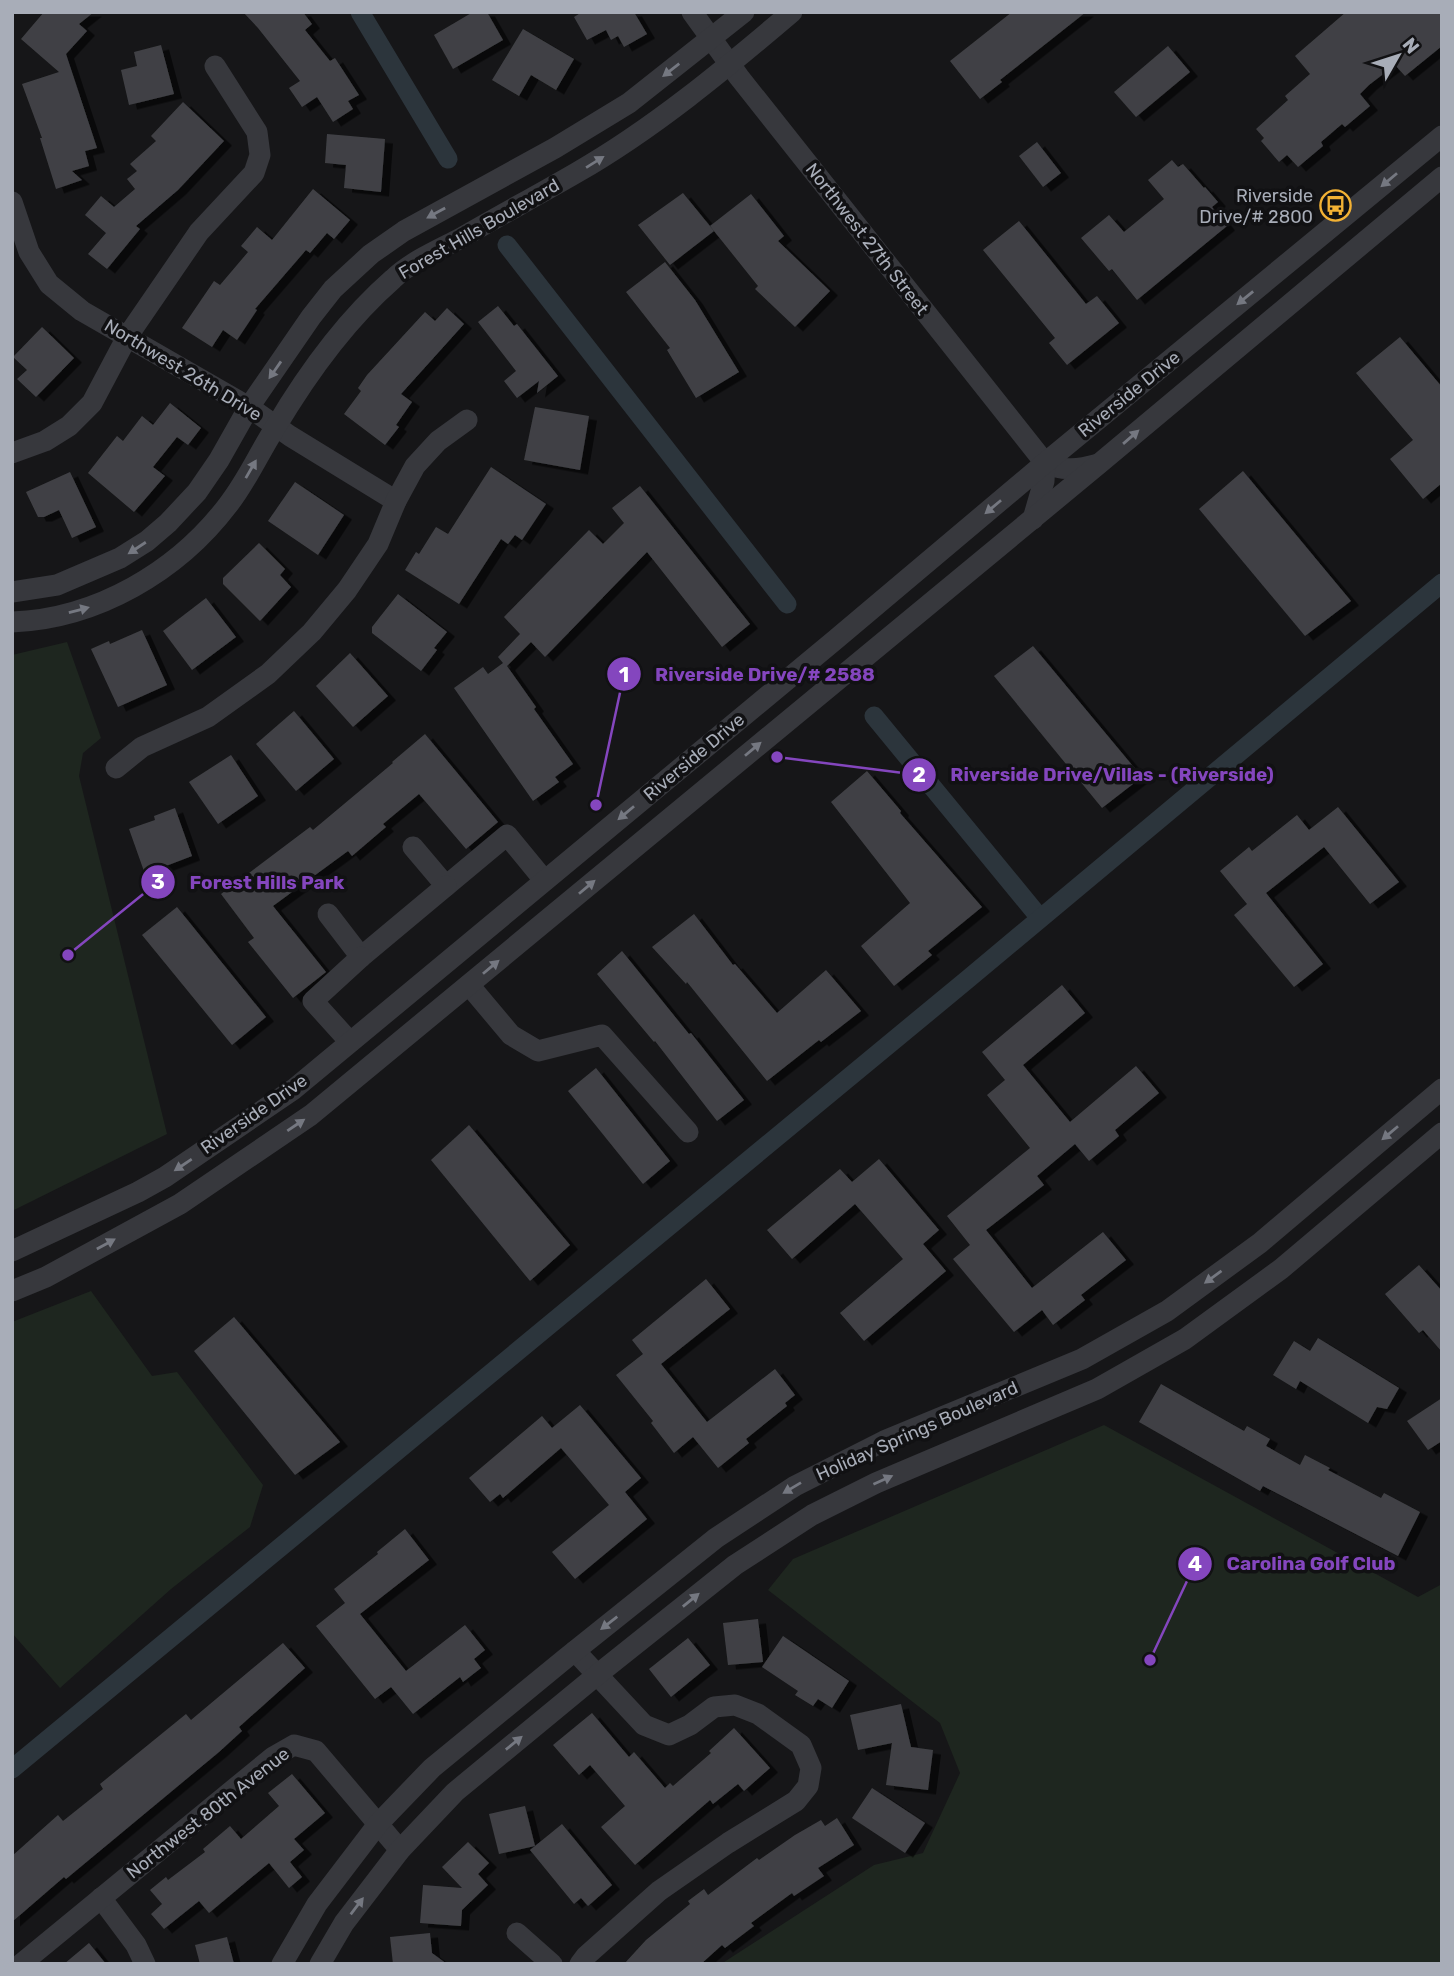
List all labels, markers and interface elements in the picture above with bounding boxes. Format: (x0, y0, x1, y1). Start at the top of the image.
north arrow (1363, 21, 1433, 91)
text: N (1398, 33, 1424, 58)
one-way arrow (663, 63, 681, 78)
one-way arrow (585, 155, 604, 168)
street label: Northwest 27th Street (801, 159, 933, 319)
one-way arrow (1381, 172, 1399, 187)
street label: Forest Hills Boulevard (395, 174, 563, 284)
place label: Riverside Drive/# 2800 (1199, 185, 1313, 228)
bus stop icon: Riverside Drive/# 2800 (1319, 189, 1353, 223)
one-way arrow (425, 207, 445, 219)
one-way arrow (1237, 290, 1254, 305)
street label: Northwest 26th Drive (100, 314, 266, 426)
street label: Riverside Drive (1074, 346, 1184, 442)
one-way arrow (268, 361, 282, 379)
one-way arrow (1122, 429, 1140, 445)
one-way arrow (245, 460, 257, 479)
one-way arrow (984, 499, 1001, 514)
one-way arrow (127, 541, 146, 554)
one-way arrow (68, 604, 90, 615)
callout: Riverside Drive/# 2588 (606, 654, 889, 694)
text: 1 (619, 662, 629, 687)
text: Riverside Drive/# 2588 (655, 663, 875, 686)
street label: Riverside Drive (639, 708, 749, 806)
one-way arrow (744, 742, 762, 757)
callout: Riverside Drive/Villas - (Riverside) (901, 755, 1288, 795)
text: 2 (912, 762, 926, 787)
text: Riverside Drive/Villas - (Riverside) (950, 763, 1274, 786)
one-way arrow (617, 805, 634, 820)
callout: Forest Hills Park (140, 862, 358, 902)
text: 3 (151, 869, 165, 894)
text: Forest Hills Park (190, 871, 344, 894)
one-way arrow (578, 880, 596, 895)
one-way arrow (482, 959, 500, 974)
street label: Riverside Drive (197, 1069, 311, 1159)
one-way arrow (286, 1119, 306, 1132)
one-way arrow (1381, 1125, 1398, 1140)
one-way arrow (174, 1158, 192, 1172)
one-way arrow (96, 1238, 116, 1250)
one-way arrow (1204, 1270, 1223, 1284)
street label: Holiday Springs Boulevard (813, 1376, 1021, 1486)
one-way arrow (873, 1474, 894, 1485)
one-way arrow (783, 1482, 802, 1495)
callout: Carolina Golf Club (1178, 1544, 1410, 1584)
text: 4 (1188, 1551, 1202, 1576)
text: Carolina Golf Club (1227, 1552, 1395, 1575)
one-way arrow (682, 1593, 700, 1608)
one-way arrow (601, 1615, 618, 1630)
one-way arrow (505, 1736, 523, 1751)
street label: Northwest 80th Avenue (122, 1743, 294, 1883)
one-way arrow (350, 1897, 364, 1916)

